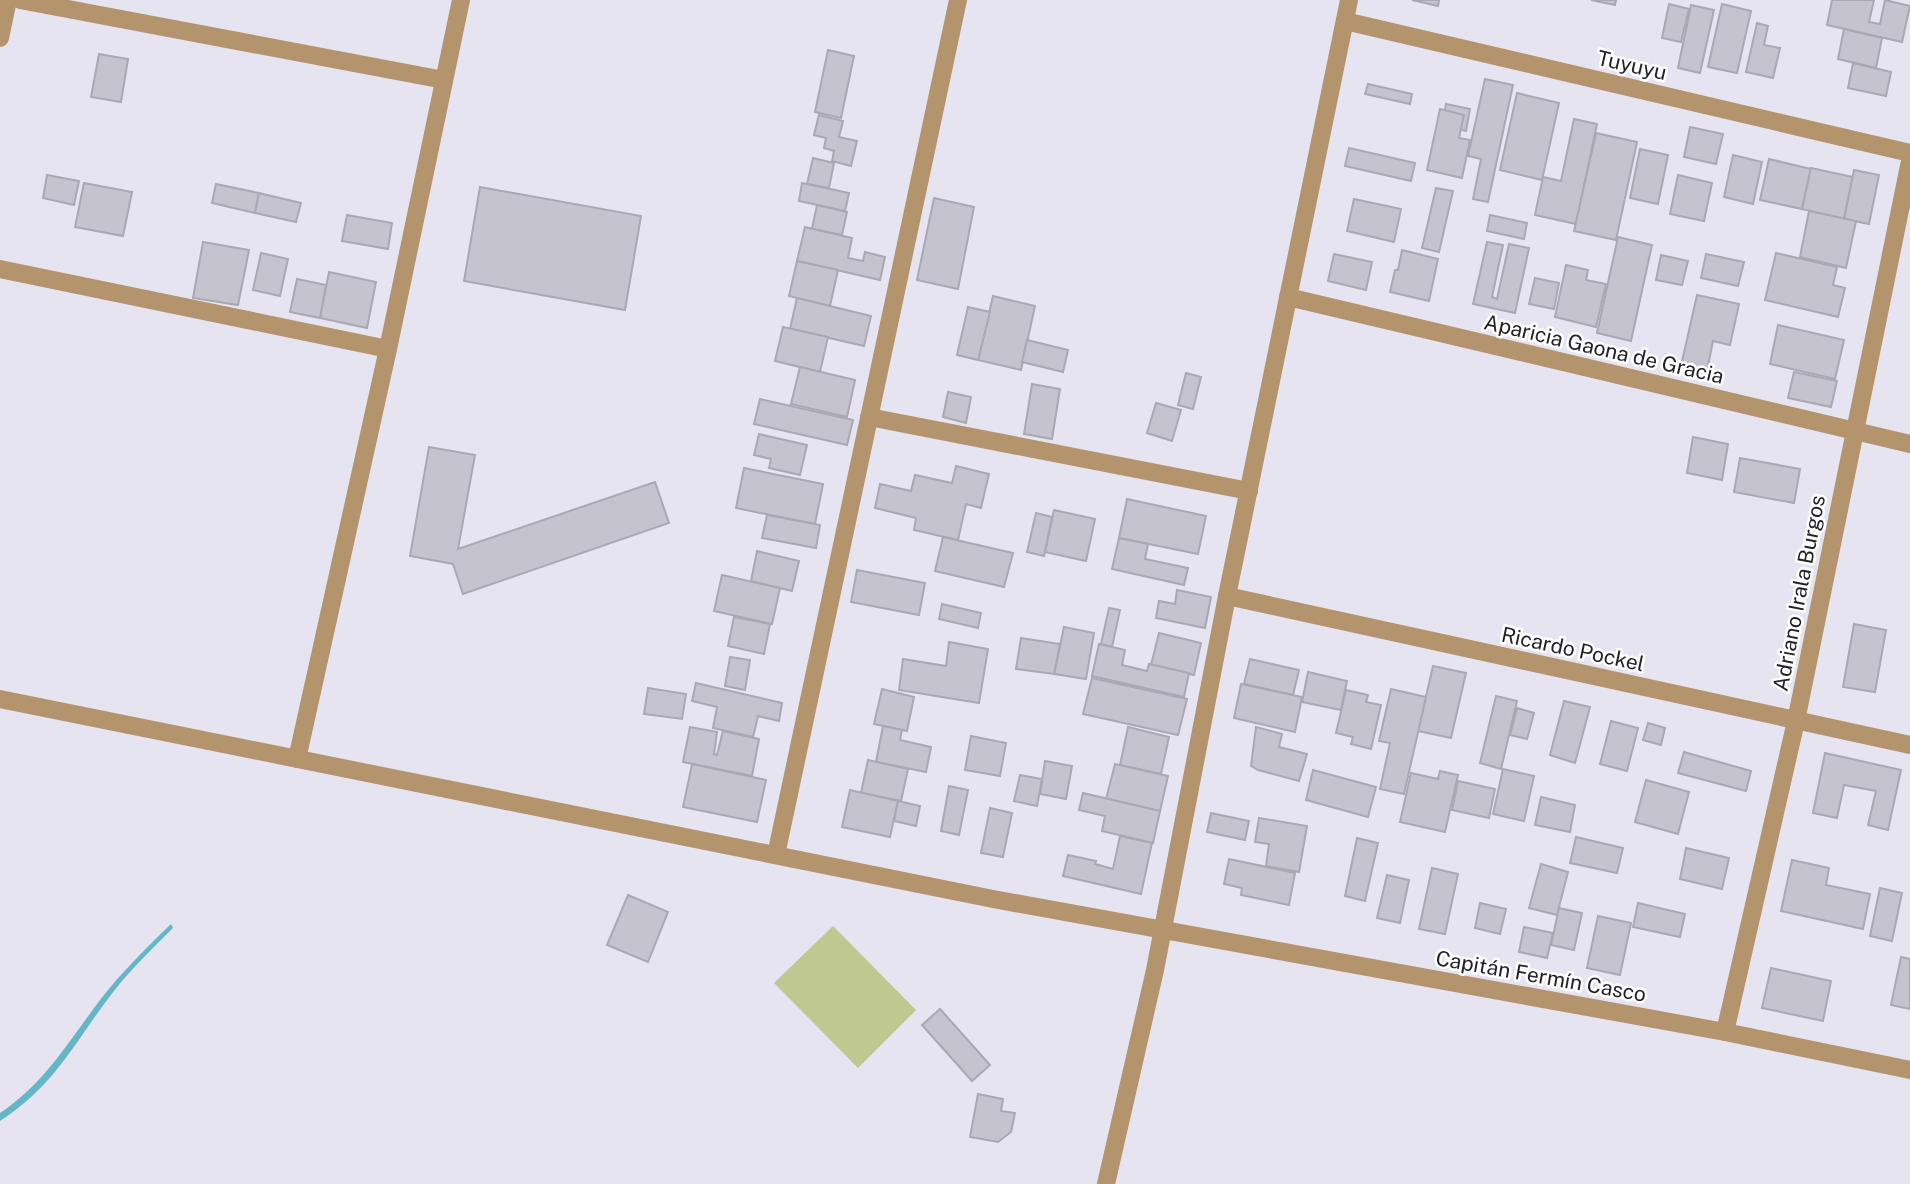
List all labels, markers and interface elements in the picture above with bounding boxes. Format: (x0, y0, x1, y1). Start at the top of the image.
street label: Tuyuyu (1595, 45, 1669, 85)
street label: Aparicia Gaona de Gracia (1482, 309, 1726, 389)
street label: Adriano Irala Burgos (1768, 493, 1830, 693)
street label: Ricardo Pockel (1499, 622, 1647, 676)
street label: Capitán Fermín Casco (1434, 945, 1648, 1007)

